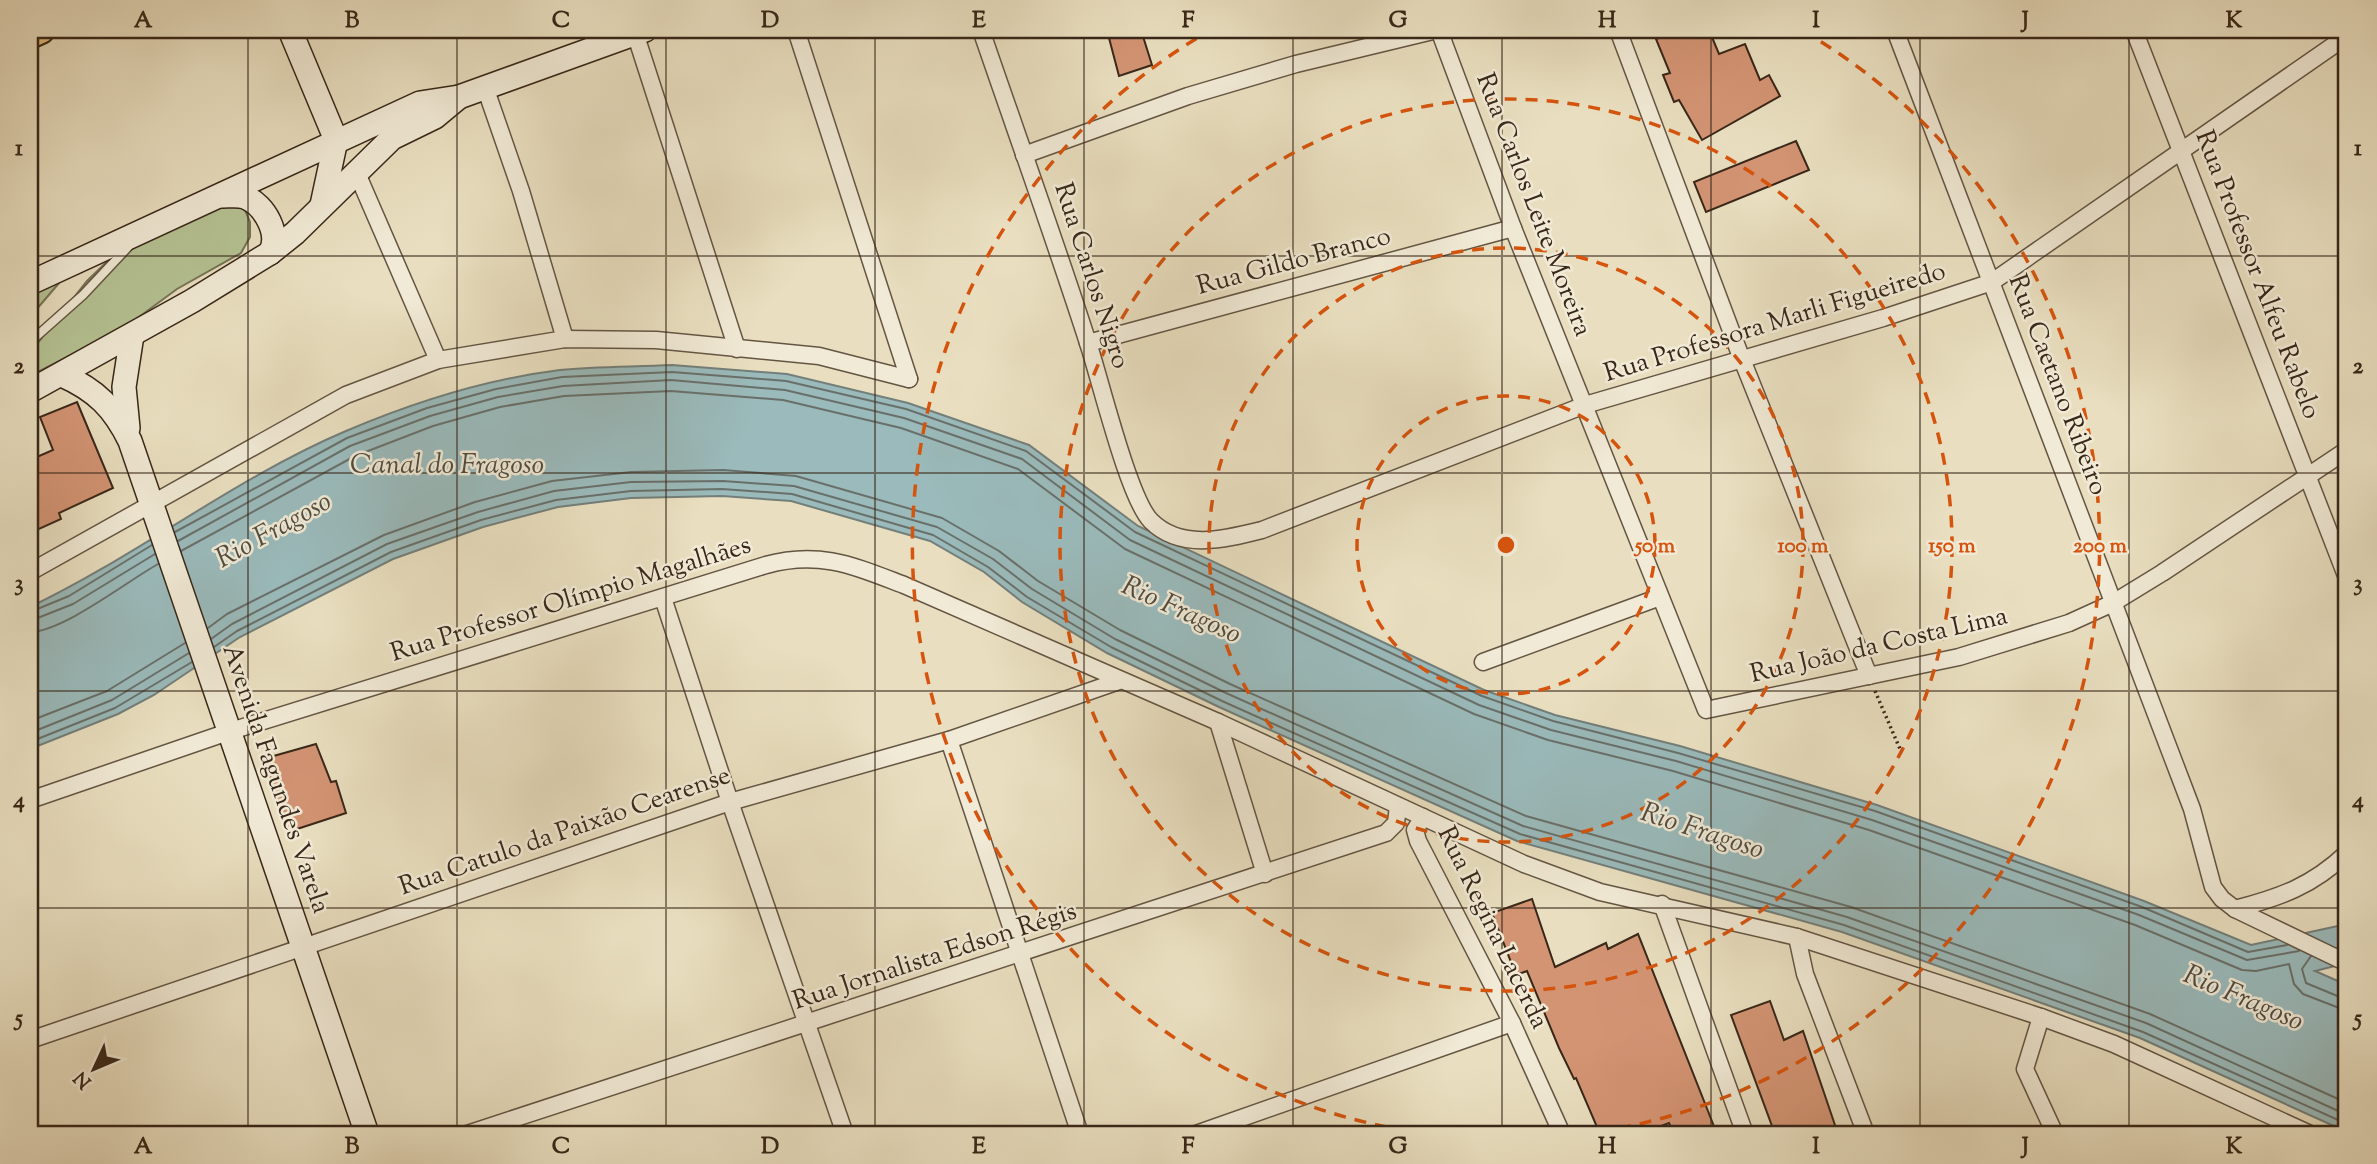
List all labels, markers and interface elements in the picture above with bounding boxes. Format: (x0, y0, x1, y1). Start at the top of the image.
text: A (134, 5, 153, 38)
text: B (345, 5, 360, 38)
text: C (552, 5, 570, 38)
text: D (761, 5, 779, 38)
text: E (972, 5, 986, 38)
text: F (1182, 5, 1195, 38)
text: G (1389, 5, 1408, 38)
text: H (1598, 5, 1617, 38)
text: I (1812, 5, 1820, 38)
text: J (2020, 5, 2029, 38)
text: K (2226, 5, 2243, 38)
street label: Rua Carlos Leite Moreira (1466, 68, 1600, 342)
street label: Rua Professor Alfeu Rabelo (2185, 125, 2329, 425)
text: 1 (15, 133, 23, 166)
text: 1 (2354, 133, 2362, 166)
street label: Rua Carlos Nigro (1043, 178, 1139, 374)
street label: Rua Gildo Branco (1193, 218, 1395, 306)
street label: Rua Professora Marli Figueiredo (1600, 253, 1950, 393)
street label: Rua Caetano Ribeiro (1998, 269, 2116, 501)
text: 2 (14, 351, 25, 384)
text: 2 (2353, 351, 2364, 384)
water label: Canal do Fragoso (350, 446, 544, 486)
water label: Rio Fragoso (209, 483, 339, 579)
street label: Rua Professor Olímpio Magalhães (386, 527, 756, 673)
text: 50 m (1633, 532, 1676, 562)
text: 100 m (1778, 532, 1829, 562)
text: 150 m (1928, 532, 1976, 562)
text: 200 m (2073, 532, 2128, 562)
centre of rings (1494, 533, 1518, 557)
water label: Rio Fragoso (1115, 567, 1247, 655)
text: 3 (14, 568, 24, 601)
text: 3 (2353, 568, 2363, 601)
street label: Rua João da Costa Lima (1747, 598, 2012, 694)
street label: Avenida Fagundes Varela (212, 640, 338, 918)
street label: Rua Catulo da Paixão Cearense (394, 758, 736, 906)
text: 4 (12, 785, 25, 818)
text: 4 (2351, 785, 2364, 818)
water label: Rio Fragoso (1635, 793, 1769, 871)
street label: Rua Regina Lacerda (1427, 821, 1557, 1035)
street label: Rua Jornalista Edson Régis (788, 894, 1082, 1020)
water label: Rio Fragoso (2177, 956, 2309, 1042)
text: 5 (13, 1003, 23, 1036)
text: 5 (2352, 1003, 2362, 1036)
north arrow (60, 1034, 130, 1104)
text: N (69, 1064, 99, 1094)
text: A (134, 1131, 153, 1164)
text: B (345, 1131, 360, 1164)
text: C (552, 1131, 570, 1164)
text: D (761, 1131, 779, 1164)
text: E (972, 1131, 986, 1164)
text: F (1182, 1131, 1195, 1164)
text: G (1389, 1131, 1408, 1164)
text: H (1598, 1131, 1617, 1164)
text: I (1812, 1131, 1820, 1164)
text: J (2020, 1131, 2029, 1164)
text: K (2226, 1131, 2243, 1164)

